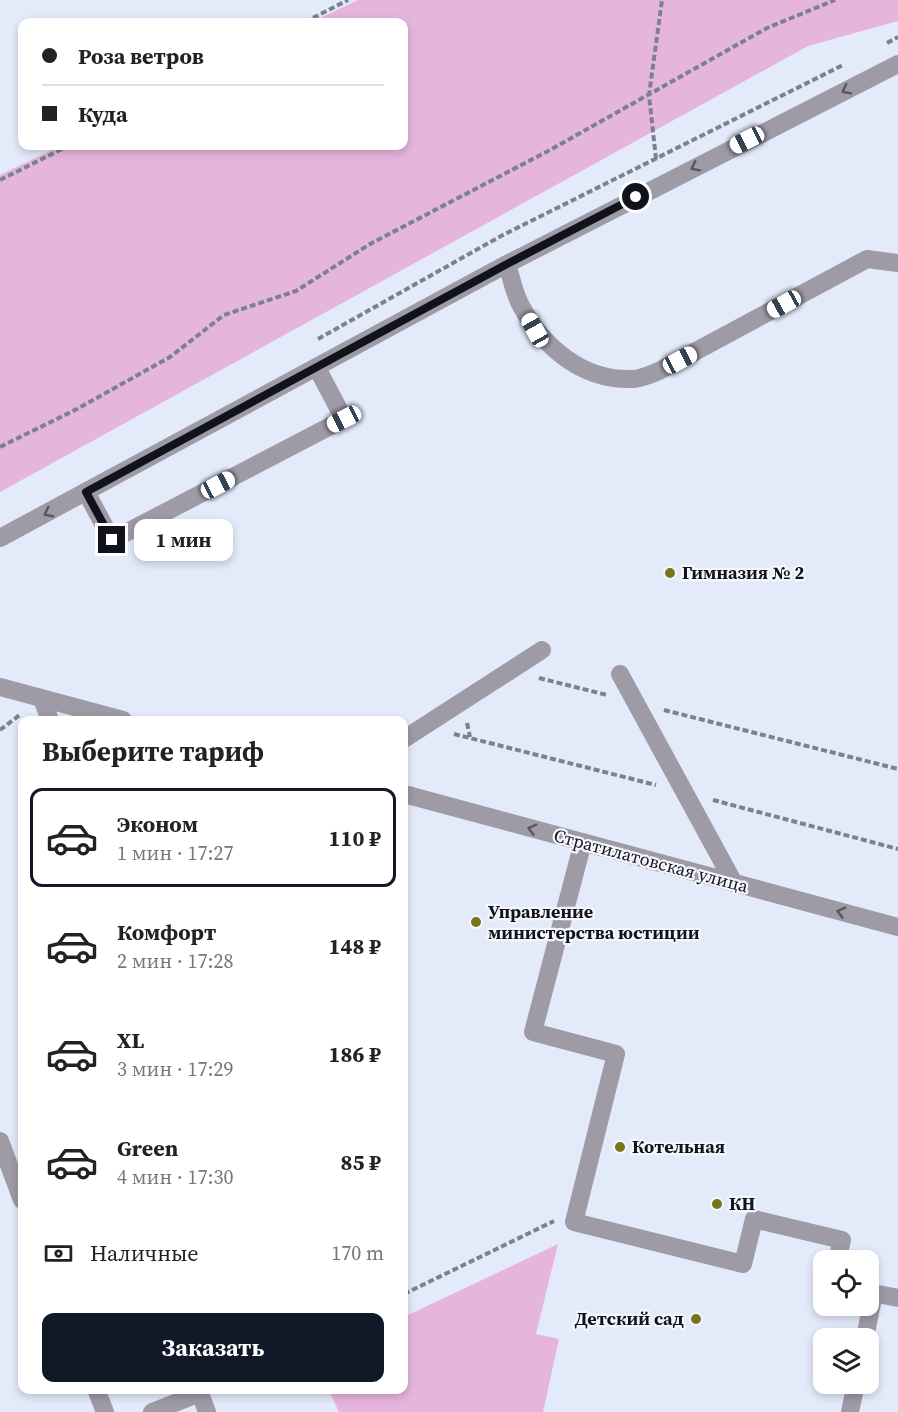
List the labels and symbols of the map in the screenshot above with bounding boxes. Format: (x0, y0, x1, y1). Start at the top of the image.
one-way arrow (841, 83, 852, 95)
car (727, 124, 767, 156)
one-way arrow (690, 160, 701, 171)
route start (622, 183, 649, 210)
car (764, 287, 804, 321)
car (518, 310, 552, 350)
car (660, 344, 700, 376)
car (324, 403, 364, 435)
car (198, 469, 238, 501)
one-way arrow (44, 506, 54, 517)
callout: 1 мин (133, 519, 232, 561)
route end (98, 526, 125, 553)
place label: Гимназия № 2 (682, 560, 804, 585)
marker: Гимназия № 2 (663, 566, 677, 580)
one-way arrow (527, 823, 537, 836)
street label: Стратилатовская улица (551, 823, 752, 899)
place label: Управление министерства юстиции (488, 899, 700, 945)
one-way arrow (837, 907, 847, 919)
marker: Управление министерства юстиции (469, 915, 483, 929)
place label: Котельная (632, 1134, 725, 1159)
marker: Котельная (613, 1140, 627, 1154)
place label: КН (729, 1191, 756, 1216)
marker: КН (710, 1197, 724, 1211)
place label: Детский сад (575, 1306, 684, 1331)
marker: Детский сад (689, 1312, 703, 1326)

